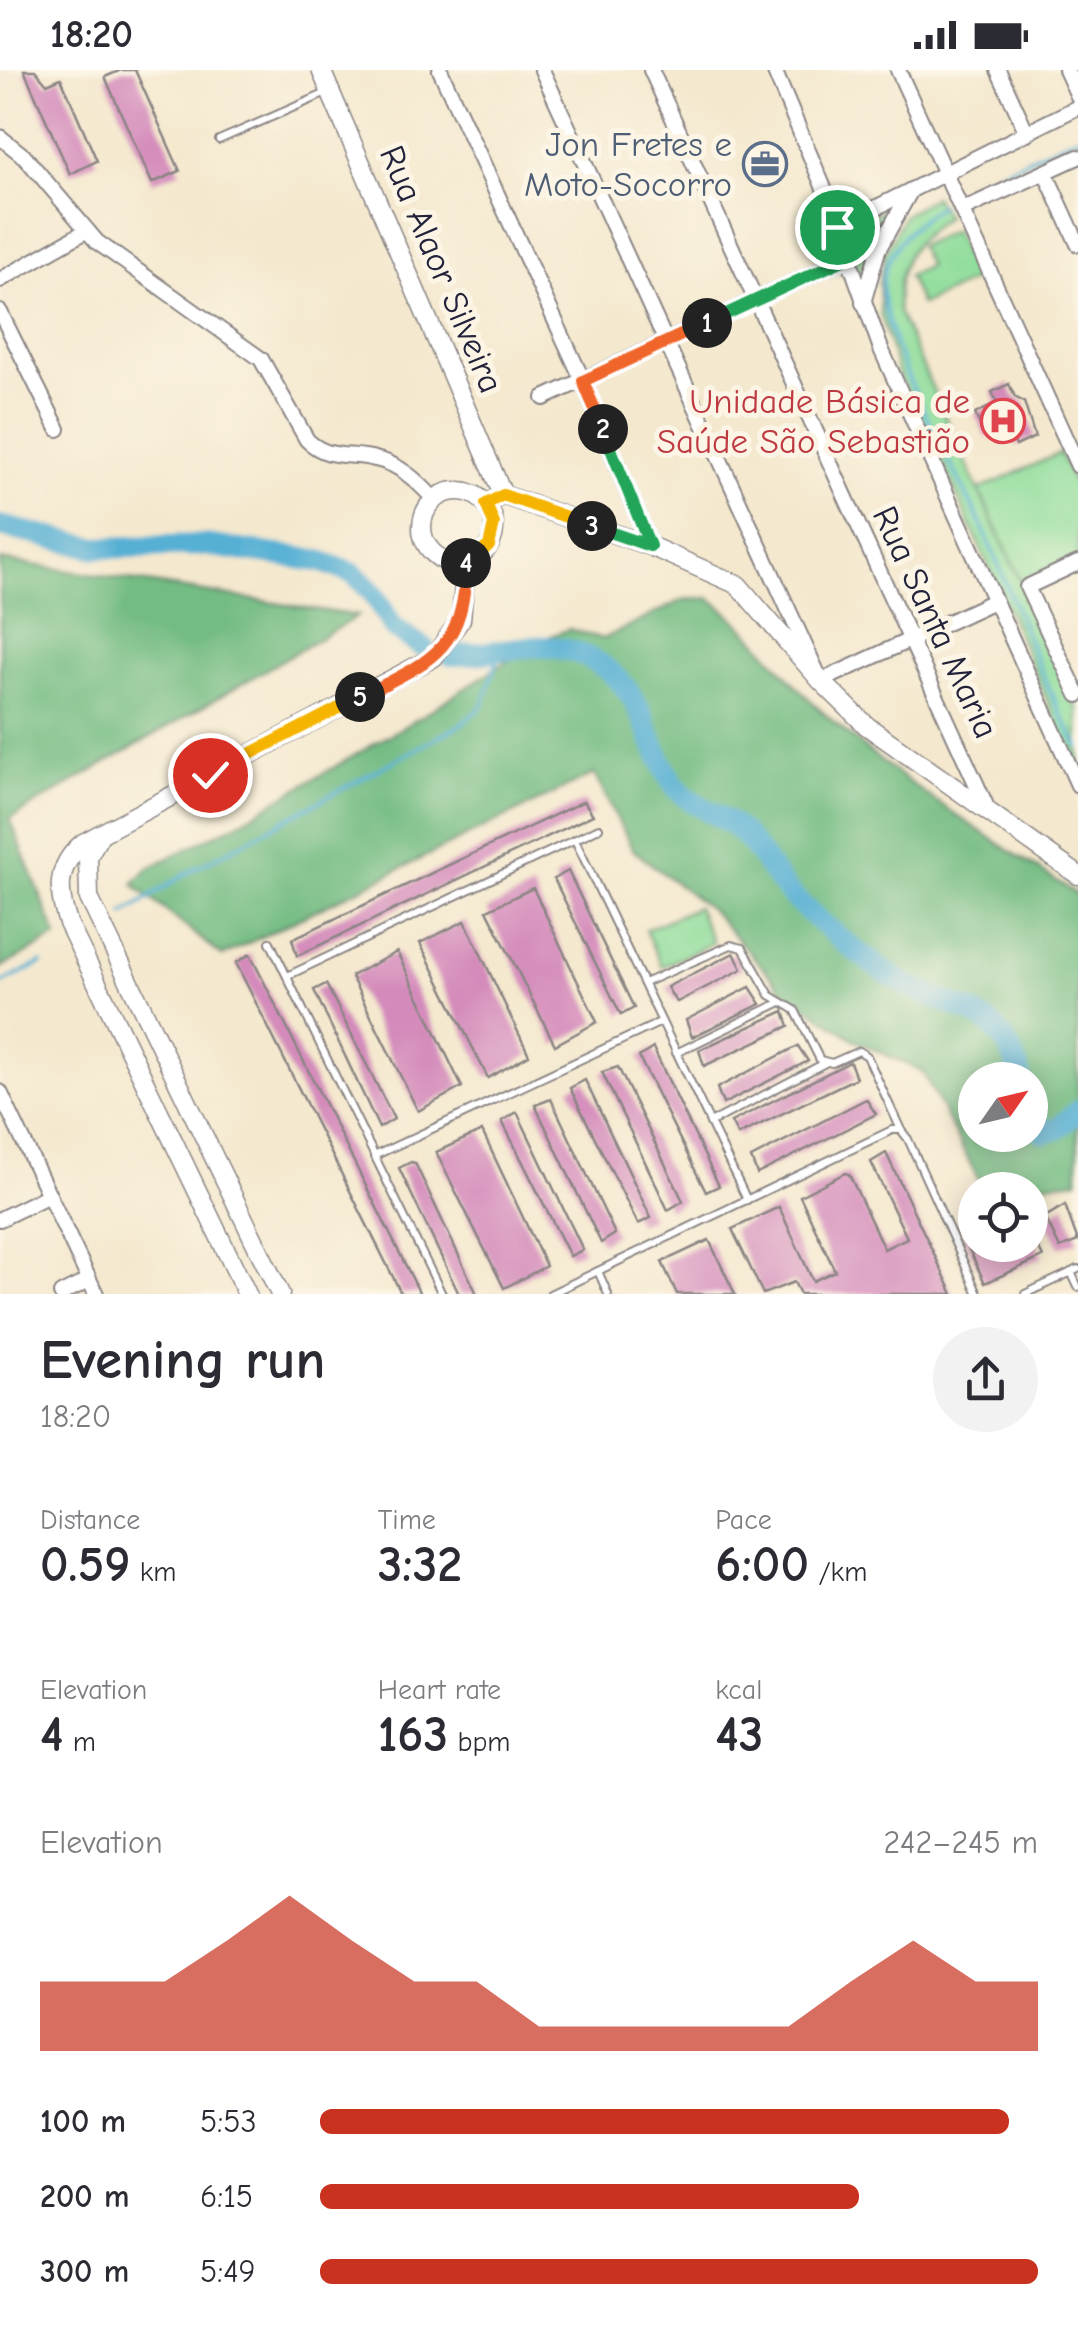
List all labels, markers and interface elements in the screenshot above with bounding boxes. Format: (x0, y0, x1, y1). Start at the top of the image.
text: 18:20 (50, 13, 133, 57)
place label: Jon Fretes e Moto-Socorro (524, 124, 732, 205)
street label: Rua Alaor Silveira (371, 140, 512, 399)
office icon: Jon Fretes e Moto-Socorro (742, 141, 788, 187)
pin (795, 185, 880, 270)
icon: arrive (810, 200, 865, 255)
pin: 1 (682, 298, 732, 348)
text: 1 (701, 307, 713, 339)
place label: Unidade Básica de Saúde São Sebastião (657, 381, 970, 462)
hospital icon: Unidade Básica de Saúde São Sebastião (980, 398, 1026, 444)
pin: 2 (578, 404, 628, 454)
text: 2 (596, 413, 610, 445)
street label: Rua Santa Maria (864, 500, 1007, 745)
pin: 3 (567, 501, 617, 551)
text: 3 (585, 510, 599, 542)
pin: 4 (441, 538, 491, 588)
text: 4 (459, 547, 473, 579)
pin: 5 (335, 672, 385, 722)
text: 5 (353, 681, 367, 713)
pin (168, 733, 253, 818)
icon: check (183, 748, 238, 803)
north arrow (958, 1062, 1048, 1152)
map controls (958, 1062, 1048, 1262)
button: locate (958, 1172, 1048, 1262)
button: share (933, 1327, 1038, 1432)
text: Evening run (40, 1328, 325, 1392)
text: 18:20 (40, 1398, 111, 1435)
text: Distance (40, 1504, 140, 1536)
text: Time (378, 1504, 436, 1536)
text: Pace (715, 1504, 772, 1536)
text: 0.59 (40, 1536, 130, 1594)
text: 3:32 (378, 1536, 462, 1594)
text: 6:00 (715, 1536, 809, 1594)
text: km (130, 1556, 176, 1588)
text: /km (809, 1556, 867, 1588)
text: Elevation (40, 1674, 147, 1706)
text: Heart rate (378, 1674, 501, 1706)
text: kcal (715, 1674, 762, 1706)
text: 4 (40, 1706, 63, 1764)
text: 163 (378, 1706, 448, 1764)
text: 43 (715, 1706, 763, 1764)
text: m (63, 1726, 96, 1758)
text: bpm (448, 1726, 510, 1758)
text: Elevation (40, 1824, 163, 1861)
text: 242–245 m (883, 1824, 1038, 1861)
text: 100 m (40, 2103, 126, 2140)
text: 5:53 (200, 2103, 257, 2140)
text: 200 m (40, 2178, 129, 2215)
text: 6:15 (200, 2178, 253, 2215)
text: 300 m (40, 2253, 129, 2290)
text: 5:49 (200, 2253, 256, 2290)

